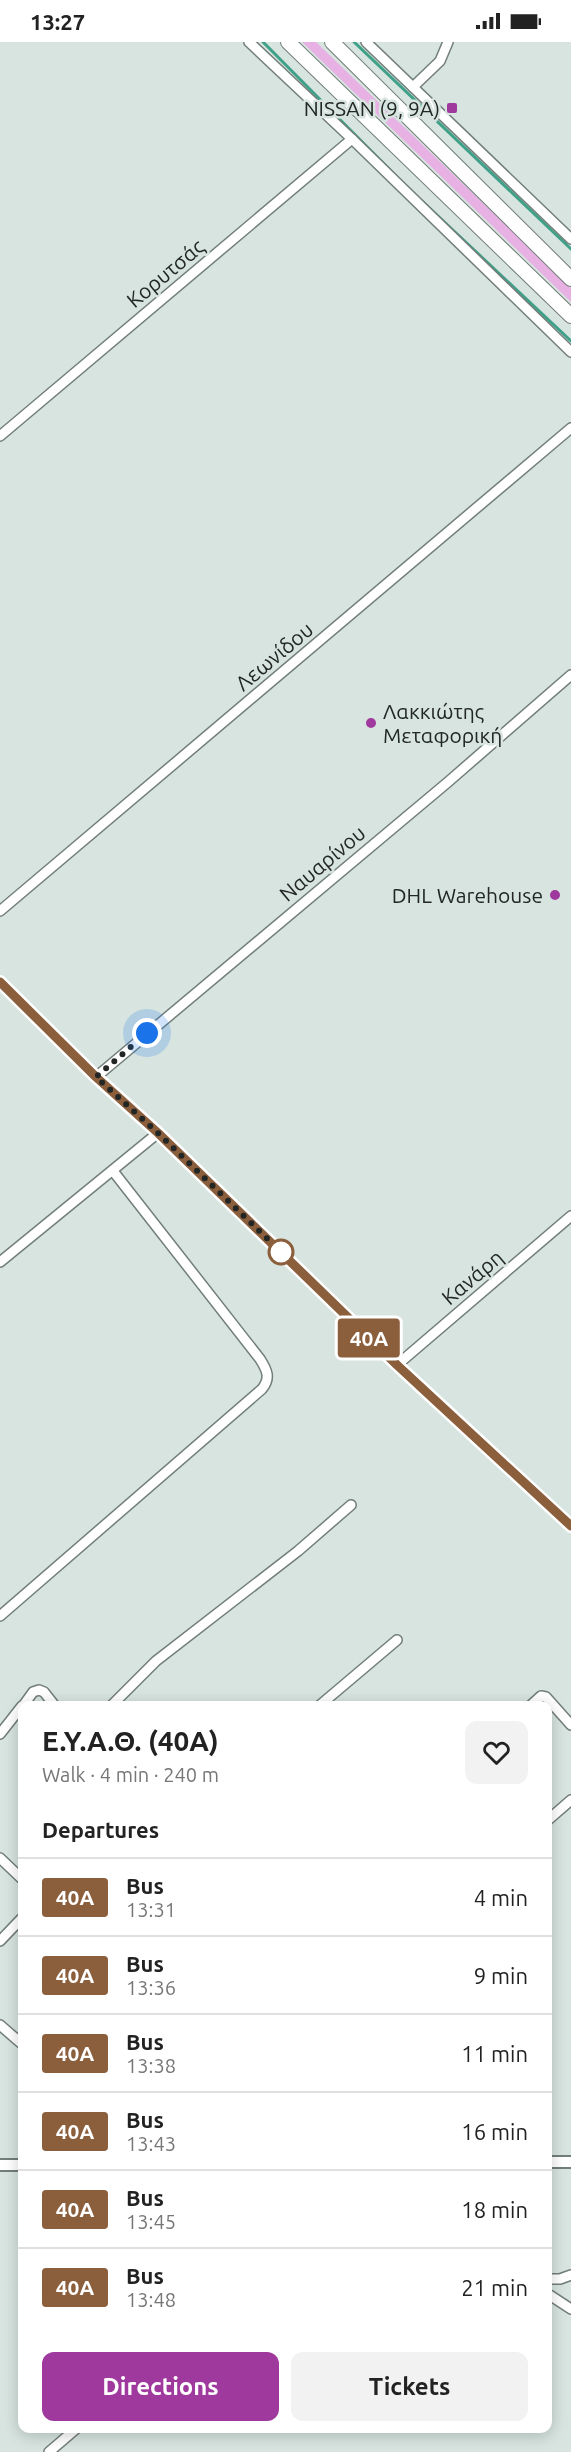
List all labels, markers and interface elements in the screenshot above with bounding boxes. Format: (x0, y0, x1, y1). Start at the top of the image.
text: 13:27 (30, 9, 85, 34)
place label: NISSAN (9, 9Α) (304, 96, 440, 120)
marker: NISSAN (9, 9Α) (445, 101, 459, 115)
street label: Κορυτσάς (122, 234, 209, 312)
street label: Λεωνίδου (230, 617, 318, 695)
place label: Λακκιώτης Μεταφορική (383, 699, 502, 747)
marker: Λακκιώτης Μεταφορική (364, 716, 378, 730)
street label: Ναυαρίνου (274, 820, 370, 906)
place label: DHL Warehouse (392, 883, 543, 907)
marker: DHL Warehouse (548, 888, 562, 902)
your location (132, 1018, 162, 1048)
unlabelled marker (268, 1239, 294, 1265)
street label: Κανάρη (437, 1245, 507, 1309)
line badge: 40Α (334, 1318, 404, 1358)
text: 40Α (350, 1326, 388, 1350)
button: heart (465, 1721, 528, 1784)
text: Ε.Υ.Α.Θ. (40Α) (42, 1725, 219, 1756)
text: Walk · 4 min · 240 m (42, 1763, 219, 1786)
text: Departures (42, 1817, 159, 1842)
text: Bus (126, 1873, 164, 1898)
text: 40Α (56, 1885, 94, 1909)
text: 4 min (474, 1885, 528, 1910)
text: 13:31 (126, 1898, 176, 1921)
text: Bus (126, 1951, 164, 1976)
text: 40Α (56, 1963, 94, 1987)
text: 9 min (474, 1963, 528, 1988)
text: 13:36 (126, 1976, 176, 1999)
text: Bus (126, 2029, 164, 2054)
text: 40Α (56, 2041, 94, 2065)
text: 11 min (461, 2041, 528, 2066)
text: 13:38 (126, 2054, 176, 2077)
text: Bus (126, 2107, 164, 2132)
text: 40Α (56, 2119, 94, 2143)
text: 16 min (461, 2119, 528, 2144)
text: 13:43 (126, 2132, 176, 2155)
text: Bus (126, 2185, 164, 2210)
text: 40Α (56, 2197, 94, 2221)
text: 18 min (461, 2197, 528, 2222)
text: 13:45 (126, 2210, 176, 2233)
text: Bus (126, 2263, 164, 2288)
text: 40Α (56, 2275, 94, 2299)
text: 21 min (461, 2275, 528, 2300)
text: 13:48 (126, 2288, 176, 2311)
button: Directions (42, 2352, 279, 2421)
button: Tickets (291, 2352, 528, 2421)

